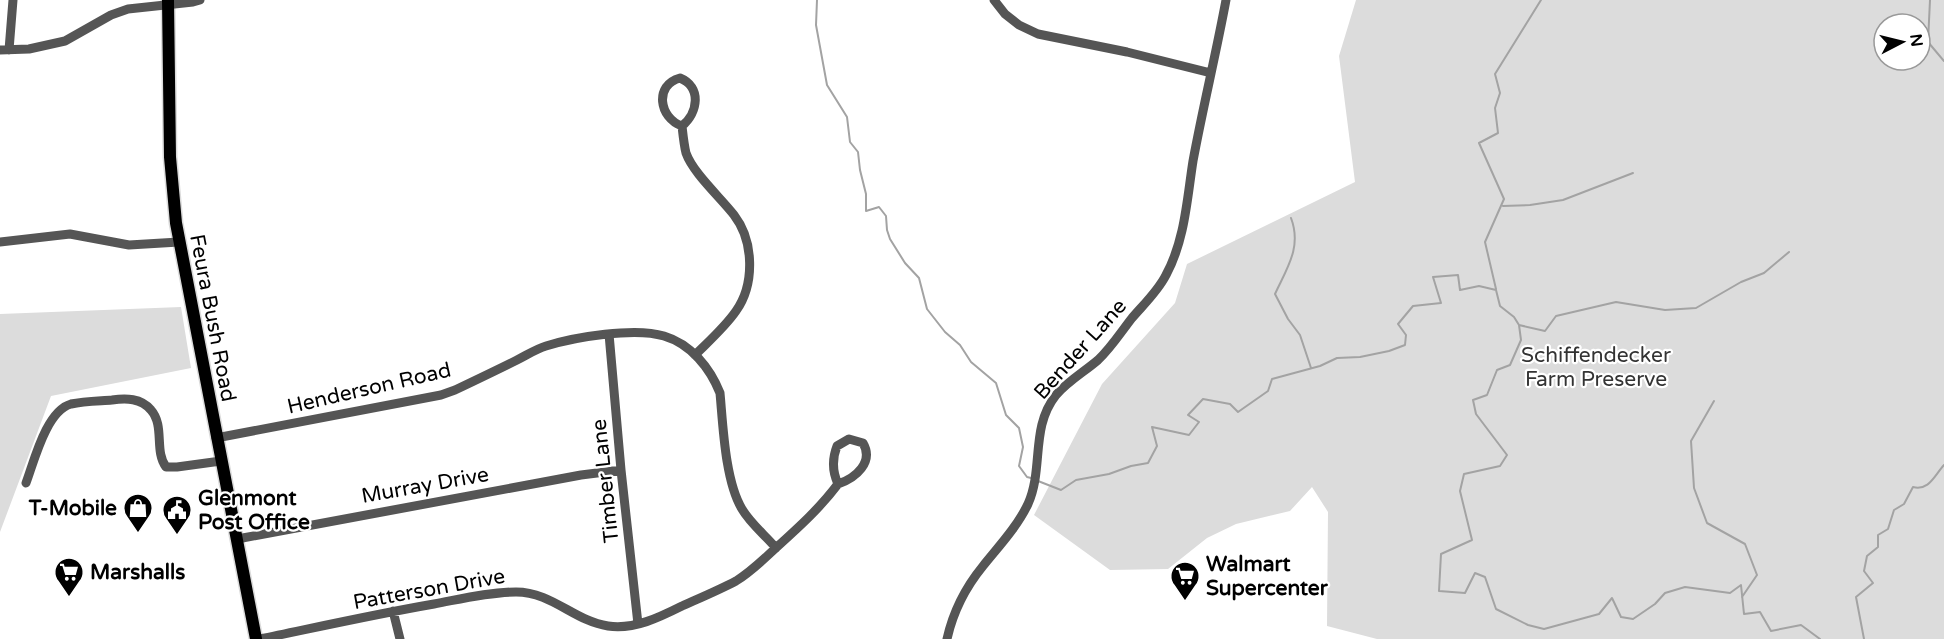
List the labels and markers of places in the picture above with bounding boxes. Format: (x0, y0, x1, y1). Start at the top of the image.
place label: Glenmont Post Office (198, 486, 310, 535)
shop icon: T-Mobile (122, 492, 154, 534)
public building icon: Glenmont Post Office (161, 494, 193, 536)
place label: T-Mobile (28, 496, 117, 521)
place label: Walmart Supercenter (1206, 552, 1329, 601)
supermarket icon: Marshalls (53, 556, 85, 598)
place label: Marshalls (90, 560, 185, 585)
supermarket icon: Walmart Supercenter (1169, 560, 1201, 602)

